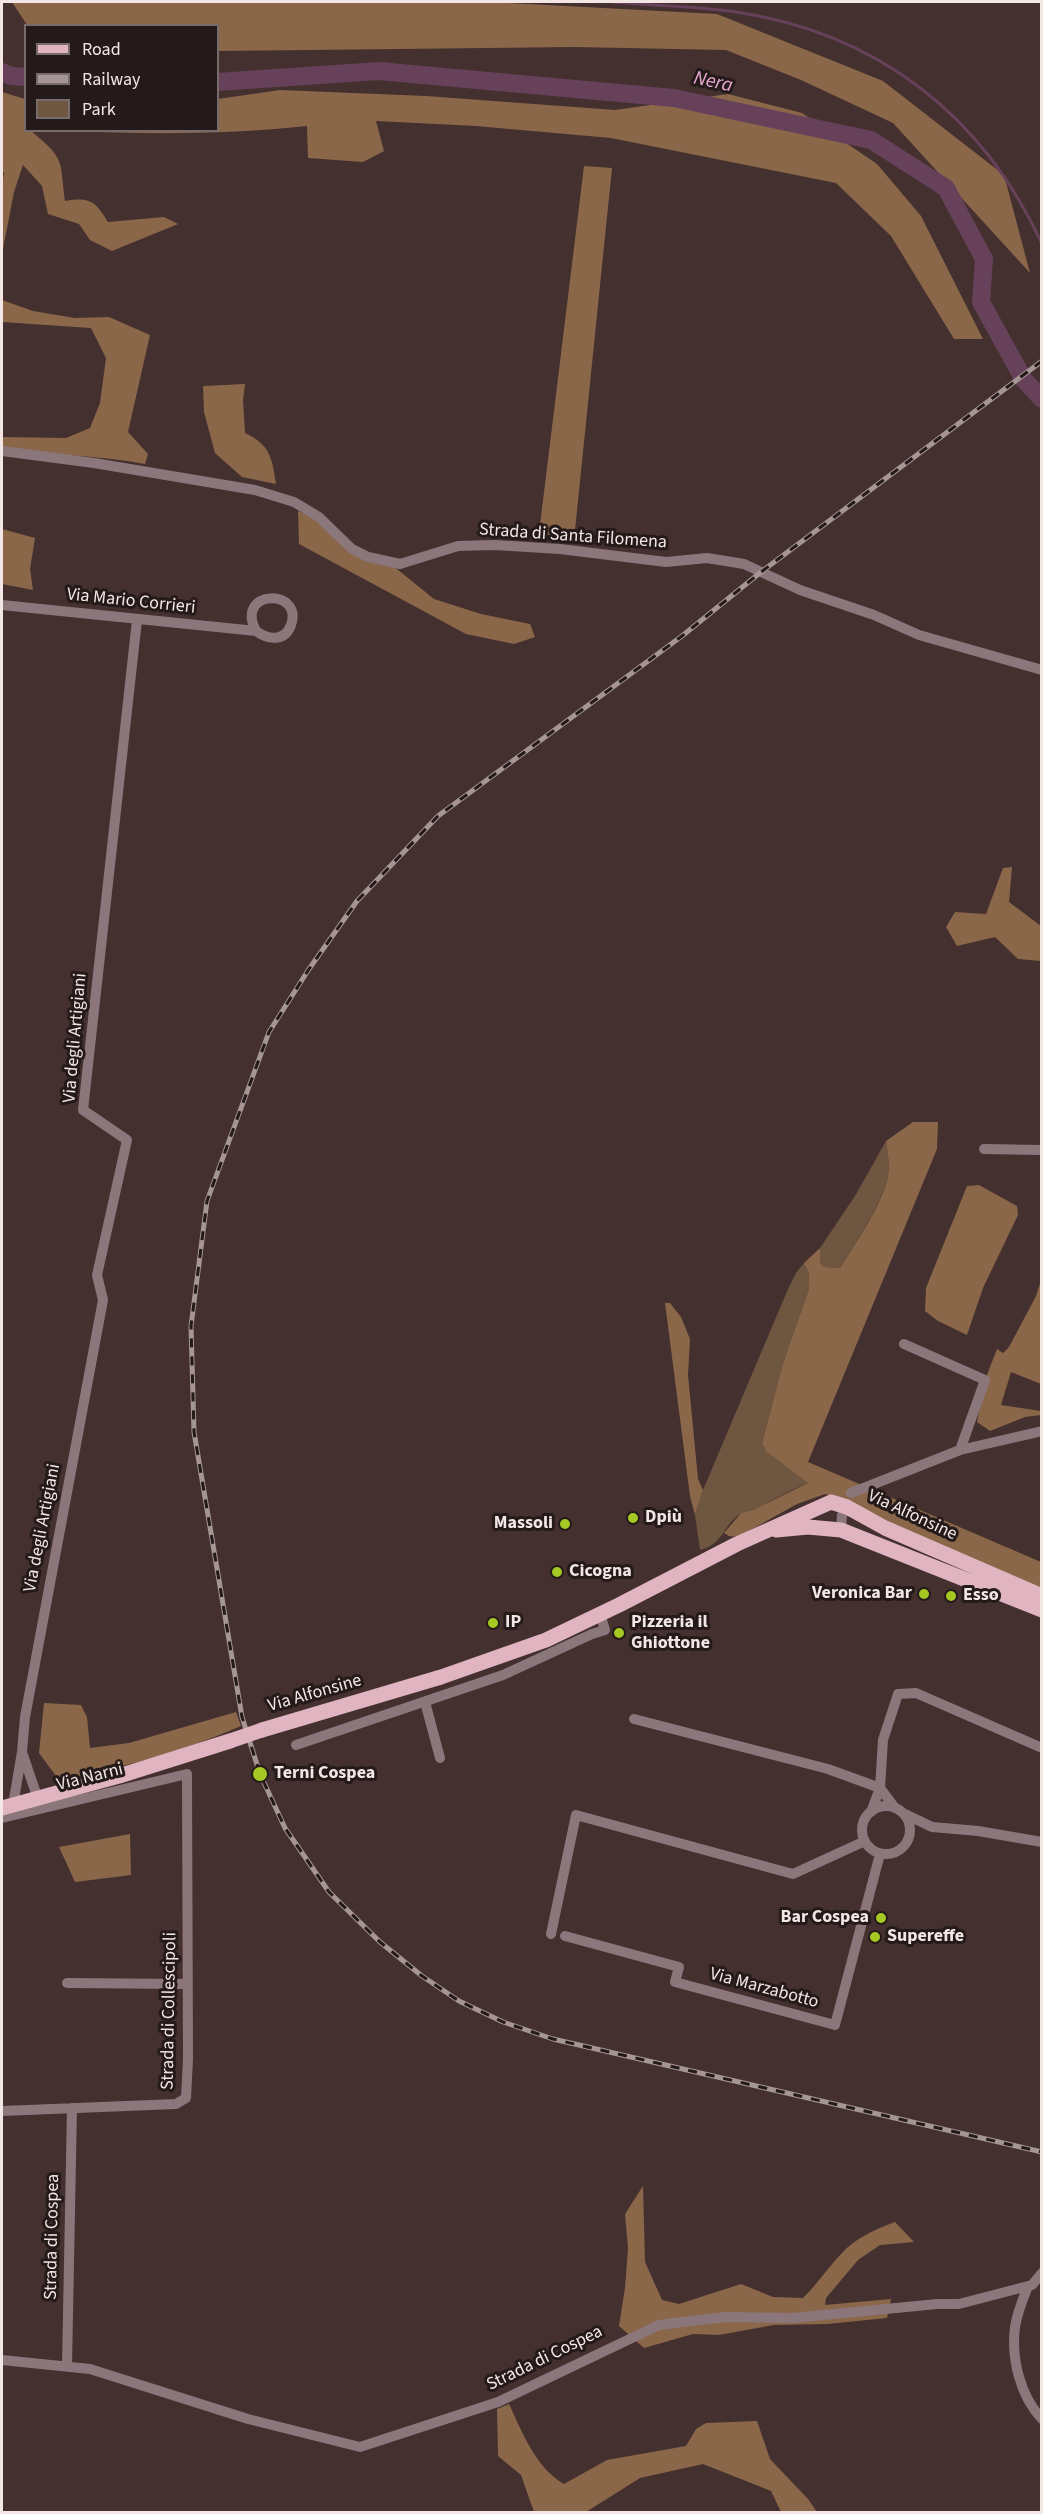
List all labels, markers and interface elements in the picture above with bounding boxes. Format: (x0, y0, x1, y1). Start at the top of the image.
legend (24, 24, 219, 132)
text: Road (82, 37, 121, 62)
text: Railway (82, 67, 141, 92)
water label: Nera (691, 67, 735, 99)
text: Park (82, 97, 116, 122)
street label: Strada di Santa Filomena (478, 520, 668, 554)
street label: Via Mario Corrieri (66, 585, 196, 619)
street label: Via degli Artigiani (60, 972, 92, 1104)
street label: Via degli Artigiani (20, 1462, 66, 1594)
street label: Via Alfonsine (864, 1486, 960, 1546)
place label: Dpiù (645, 1507, 682, 1529)
marker: Dpiù (626, 1511, 640, 1525)
place label: Massoli (494, 1513, 553, 1535)
marker: Massoli (558, 1517, 572, 1531)
place label: Cicogna (569, 1561, 632, 1583)
marker: Cicogna (550, 1565, 564, 1579)
place label: Veronica Bar (812, 1583, 912, 1605)
place label: Esso (963, 1585, 999, 1607)
marker: Veronica Bar (917, 1587, 931, 1601)
marker: Esso (944, 1589, 958, 1603)
place label: IP (505, 1612, 521, 1634)
place label: Pizzeria il Ghiottone (631, 1612, 710, 1654)
marker: IP (486, 1616, 500, 1630)
marker: Pizzeria il Ghiottone (612, 1626, 626, 1640)
street label: Via Alfonsine (266, 1670, 364, 1718)
street label: Via Narni (55, 1759, 125, 1797)
place label: Terni Cospea (274, 1763, 375, 1785)
marker: Terni Cospea (251, 1765, 269, 1783)
place label: Bar Cospea (781, 1907, 869, 1929)
marker: Bar Cospea (874, 1911, 888, 1925)
place label: Supereffe (887, 1926, 964, 1948)
marker: Supereffe (868, 1930, 882, 1944)
street label: Strada di Collescipoli (158, 1932, 182, 2090)
street label: Via Marzabotto (707, 1964, 821, 2014)
street label: Strada di Cospea (41, 2174, 65, 2300)
street label: Strada di Cospea (484, 2322, 606, 2396)

